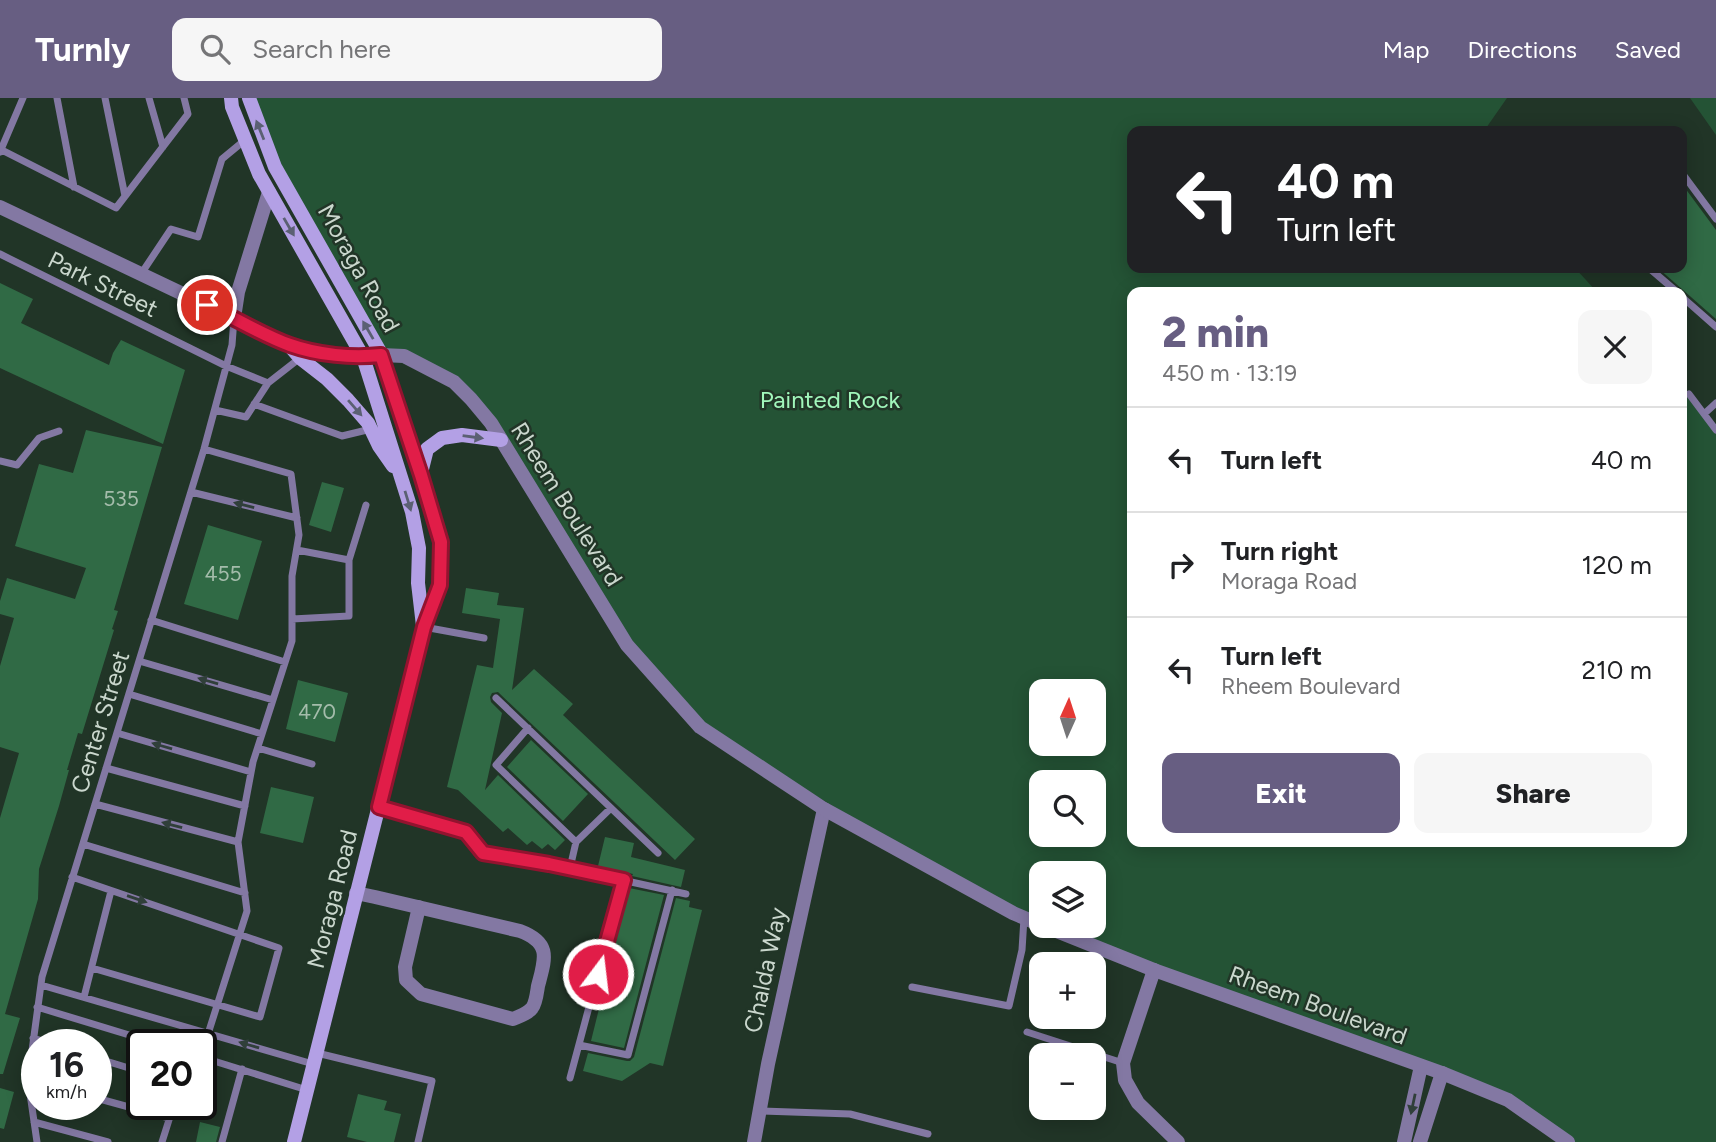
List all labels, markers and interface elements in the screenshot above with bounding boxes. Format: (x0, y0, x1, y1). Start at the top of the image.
search box (172, 18, 662, 81)
text: Turnly (35, 30, 130, 69)
icon: search (196, 30, 234, 68)
text: Search here (252, 33, 391, 65)
text: Map (1383, 35, 1429, 64)
text: Directions (1467, 35, 1577, 64)
text: Saved (1615, 35, 1681, 64)
one-way arrow (255, 119, 266, 140)
text: 40 m (1277, 151, 1394, 210)
icon: left (1162, 154, 1253, 245)
street label: Moraga Road (312, 199, 406, 337)
text: Turn left (1277, 211, 1396, 249)
one-way arrow (283, 217, 295, 236)
street label: Park Street (43, 245, 163, 323)
pin (177, 275, 237, 335)
icon: arrive (188, 286, 226, 324)
text: 2 min (1162, 307, 1269, 358)
button: close (1578, 310, 1652, 384)
one-way arrow (362, 320, 374, 339)
text: 450 m · 13:19 (1162, 359, 1297, 387)
park label: Painted Rock (760, 385, 901, 414)
one-way arrow (347, 399, 363, 417)
street label: Rheem Boulevard (505, 417, 629, 591)
one-way arrow (462, 431, 484, 442)
icon: left (1162, 441, 1200, 479)
text: Turn left (1221, 444, 1322, 476)
text: 40 m (1591, 444, 1652, 476)
house number: 535 (103, 486, 139, 511)
one-way arrow (404, 491, 414, 512)
one-way arrow (233, 499, 255, 510)
text: Turn right (1221, 535, 1338, 567)
icon: right (1162, 546, 1200, 584)
text: 120 m (1582, 549, 1652, 581)
house number: 455 (204, 561, 242, 586)
text: Moraga Road (1221, 567, 1357, 595)
text: Turn left (1221, 640, 1322, 672)
street label: Center Street (65, 647, 135, 797)
icon: left (1162, 651, 1200, 689)
text: 210 m (1582, 654, 1652, 686)
text: Rheem Boulevard (1221, 672, 1401, 700)
one-way arrow (197, 675, 218, 685)
north arrow (1029, 679, 1106, 756)
map controls (1029, 679, 1106, 1120)
house number: 470 (298, 699, 336, 724)
one-way arrow (152, 740, 173, 750)
button: Exit (1162, 753, 1400, 833)
button: Share (1414, 753, 1652, 833)
button: search (1029, 770, 1106, 847)
one-way arrow (161, 819, 183, 830)
street label: Moraga Road (301, 827, 363, 971)
button: layers (1029, 861, 1106, 938)
one-way arrow (127, 894, 148, 905)
street label: Chalda Way (738, 904, 792, 1035)
position arrow (561, 937, 635, 1011)
button: + (1029, 952, 1106, 1029)
street label: Rheem Boulevard (1225, 959, 1411, 1051)
speed limit sign: 20 (126, 1029, 217, 1120)
one-way arrow (238, 1039, 259, 1049)
button: − (1029, 1043, 1106, 1120)
text: 16 (49, 1044, 84, 1086)
text: km/h (46, 1081, 87, 1103)
one-way arrow (1407, 1093, 1418, 1115)

